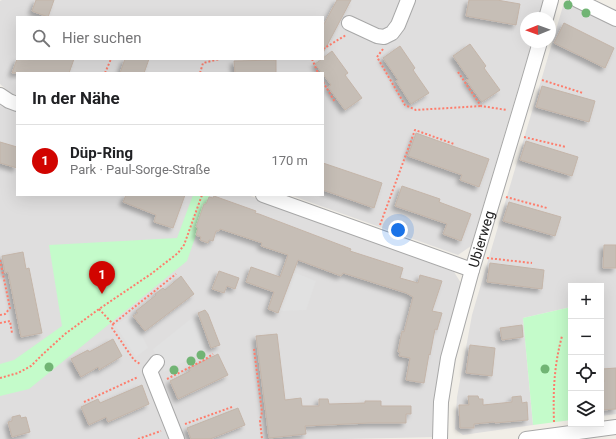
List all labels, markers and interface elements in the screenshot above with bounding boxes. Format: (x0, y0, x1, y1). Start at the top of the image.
north arrow (520, 12, 556, 48)
search box (16, 16, 324, 60)
icon: search (30, 27, 52, 49)
text: Hier suchen (62, 29, 141, 47)
text: In der Nähe (32, 88, 120, 108)
text: Düp-Ring (70, 144, 133, 162)
text: 1 (41, 153, 49, 168)
text: 170 m (271, 153, 308, 168)
text: Park · Paul-Sorge-Straße (70, 162, 210, 177)
street label: Ubierweg (465, 209, 497, 269)
your location (388, 220, 408, 240)
pin: 1 (89, 261, 115, 294)
map controls (568, 283, 604, 427)
button: + (568, 283, 604, 319)
button: − (568, 319, 604, 355)
button: locate (568, 355, 604, 391)
button: layers (568, 391, 604, 427)

